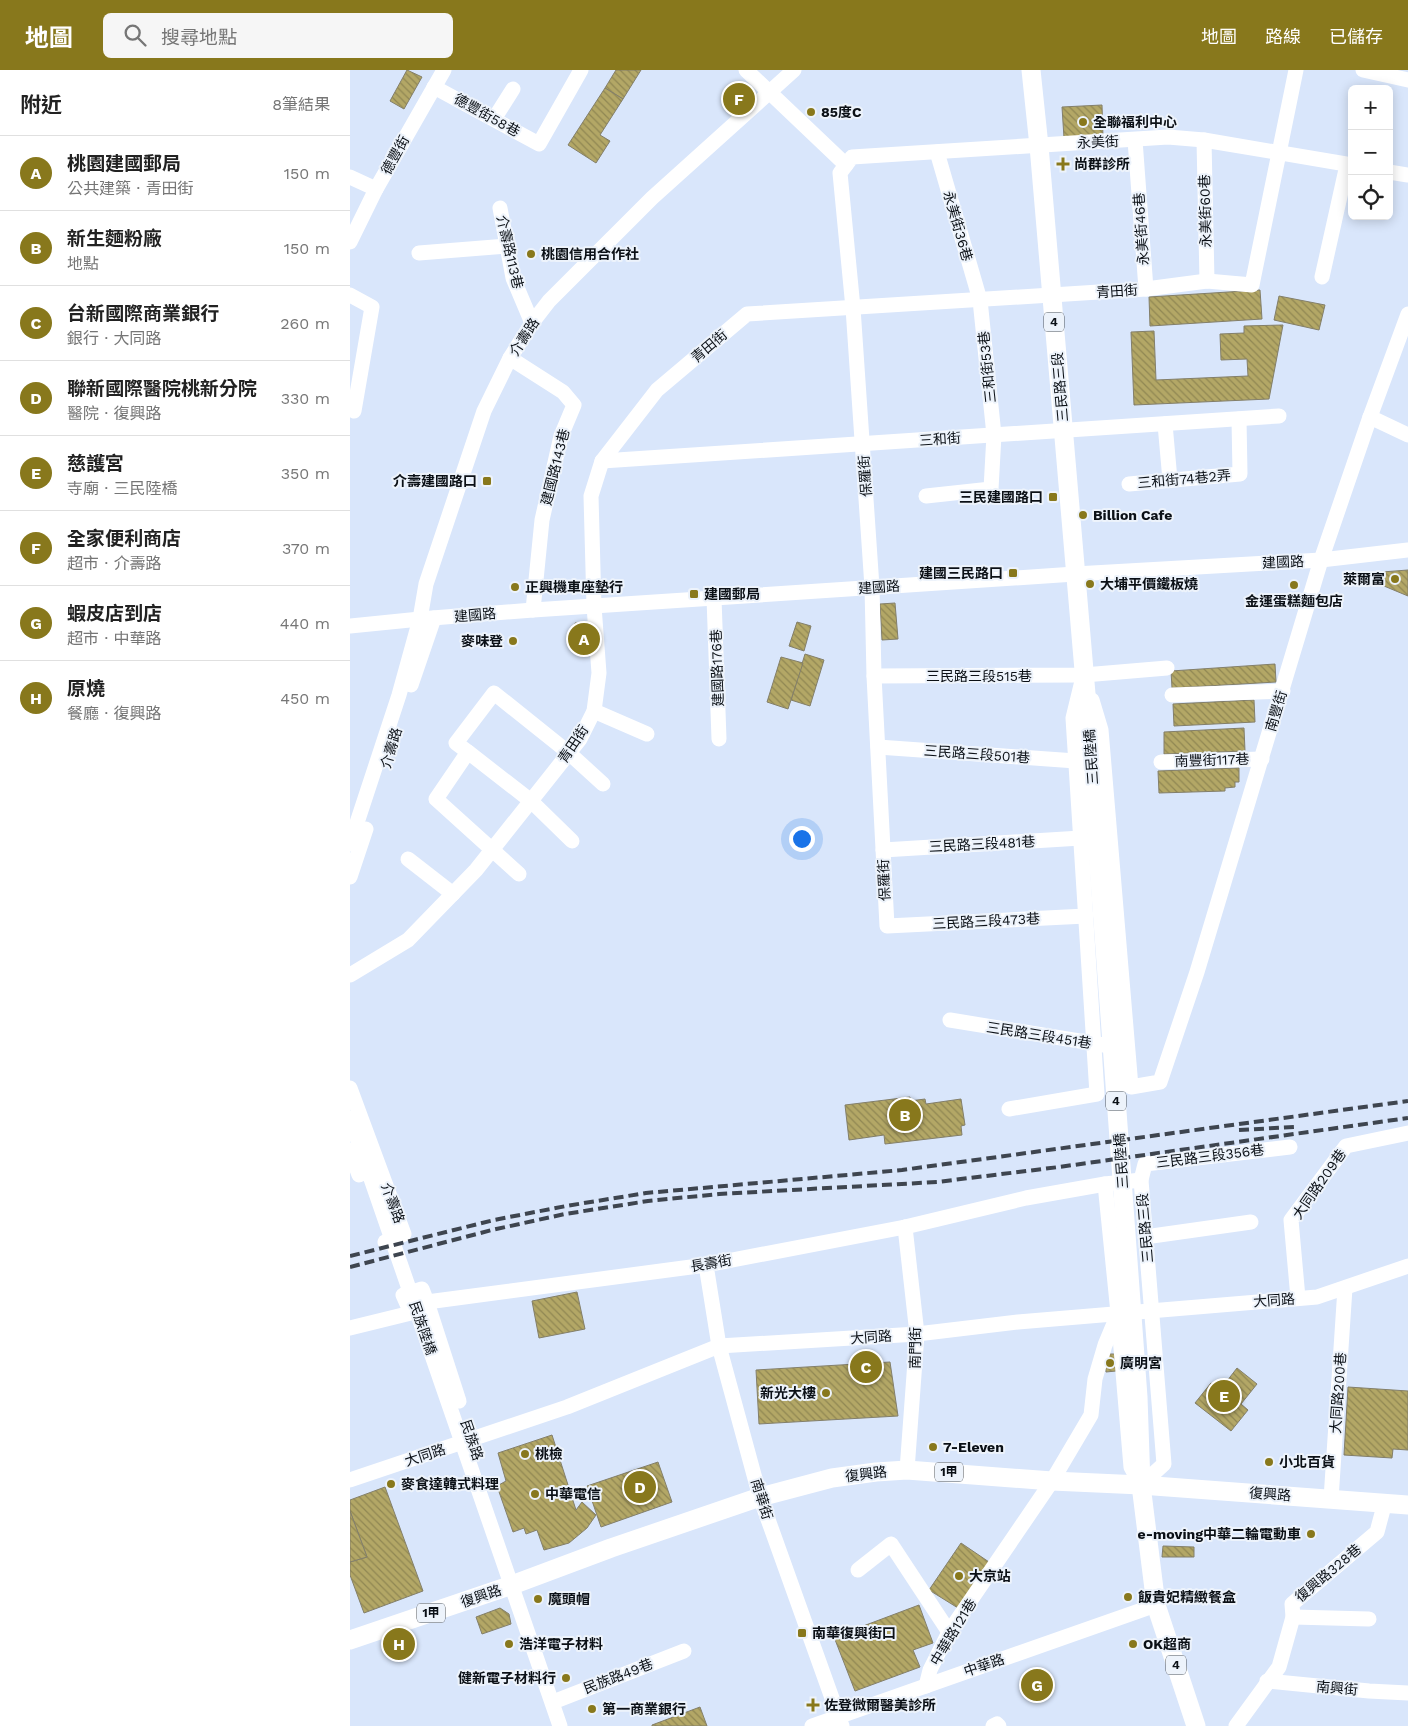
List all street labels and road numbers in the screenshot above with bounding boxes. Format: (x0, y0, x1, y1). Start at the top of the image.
street label: 德豐街58巷 (451, 90, 523, 140)
street label: 德豐街 (378, 133, 412, 177)
street label: 永美街 (1077, 133, 1119, 151)
street label: 永美街60巷 (1196, 174, 1214, 248)
street label: 永美街36巷 (940, 189, 976, 263)
street label: 永美街46巷 (1130, 192, 1152, 266)
street label: 介壽路113巷 (494, 214, 526, 290)
street label: 青田街 (1095, 282, 1139, 300)
road number: 4 (1044, 312, 1064, 332)
street label: 介壽路 (506, 315, 542, 359)
street label: 青田街 (688, 326, 730, 366)
street label: 三和街53巷 (975, 330, 999, 404)
street label: 三民路三段 (1049, 351, 1071, 423)
street label: 建國路143巷 (538, 427, 572, 507)
street label: 三和街 (918, 430, 962, 448)
street label: 保羅街 (856, 454, 874, 498)
street label: 三和街74巷2弄 (1137, 467, 1231, 491)
street label: 建國路 (1262, 553, 1304, 571)
street label: 建國路 (857, 578, 901, 596)
street label: 建國路 (453, 605, 497, 625)
street label: 建國路176巷 (708, 629, 726, 707)
street label: 三民路三段515巷 (926, 668, 1032, 684)
street label: 南豐街 (1262, 689, 1290, 733)
street label: 青田街 (555, 722, 591, 766)
street label: 介壽路 (377, 726, 405, 770)
street label: 三民陸橋 (1081, 729, 1101, 785)
street label: 三民路三段501巷 (923, 742, 1031, 766)
street label: 南豐街117巷 (1174, 751, 1250, 769)
street label: 三民路三段481巷 (928, 833, 1036, 855)
street label: 保羅街 (875, 859, 893, 901)
street label: 三民路三段473巷 (932, 910, 1040, 932)
street label: 三民路三段451巷 (985, 1019, 1093, 1051)
road number: 4 (1106, 1091, 1126, 1110)
street label: 三民陸橋 (1111, 1133, 1131, 1189)
street label: 三民路三段356巷 (1155, 1141, 1265, 1171)
street label: 大同路209巷 (1289, 1146, 1349, 1222)
street label: 介壽路 (378, 1181, 408, 1225)
street label: 三民路三段 (1134, 1192, 1156, 1264)
street label: 長壽街 (689, 1251, 733, 1275)
street label: 大同路 (1252, 1291, 1296, 1309)
street label: 民族陸橋 (406, 1299, 440, 1357)
street label: 南門街 (907, 1327, 923, 1369)
street label: 大同路 (849, 1328, 893, 1346)
street label: 大同路200巷 (1327, 1352, 1349, 1434)
street label: 民族路 (458, 1418, 486, 1462)
street label: 大同路 (403, 1441, 447, 1469)
road number: 1甲 (935, 1462, 963, 1481)
street label: 復興路 (844, 1464, 888, 1484)
street label: 南華街 (748, 1477, 776, 1521)
street label: 復興路 (1248, 1485, 1292, 1503)
street label: 復興路328巷 (1292, 1541, 1364, 1605)
street label: 復興路 (459, 1582, 503, 1610)
street label: 中華路121巷 (927, 1596, 979, 1668)
road number: 1甲 (417, 1604, 445, 1622)
street label: 中華路 (962, 1651, 1006, 1679)
street label: 民族路49巷 (581, 1655, 655, 1697)
road number: 4 (1166, 1656, 1186, 1674)
street label: 南興街 (1315, 1678, 1359, 1698)

